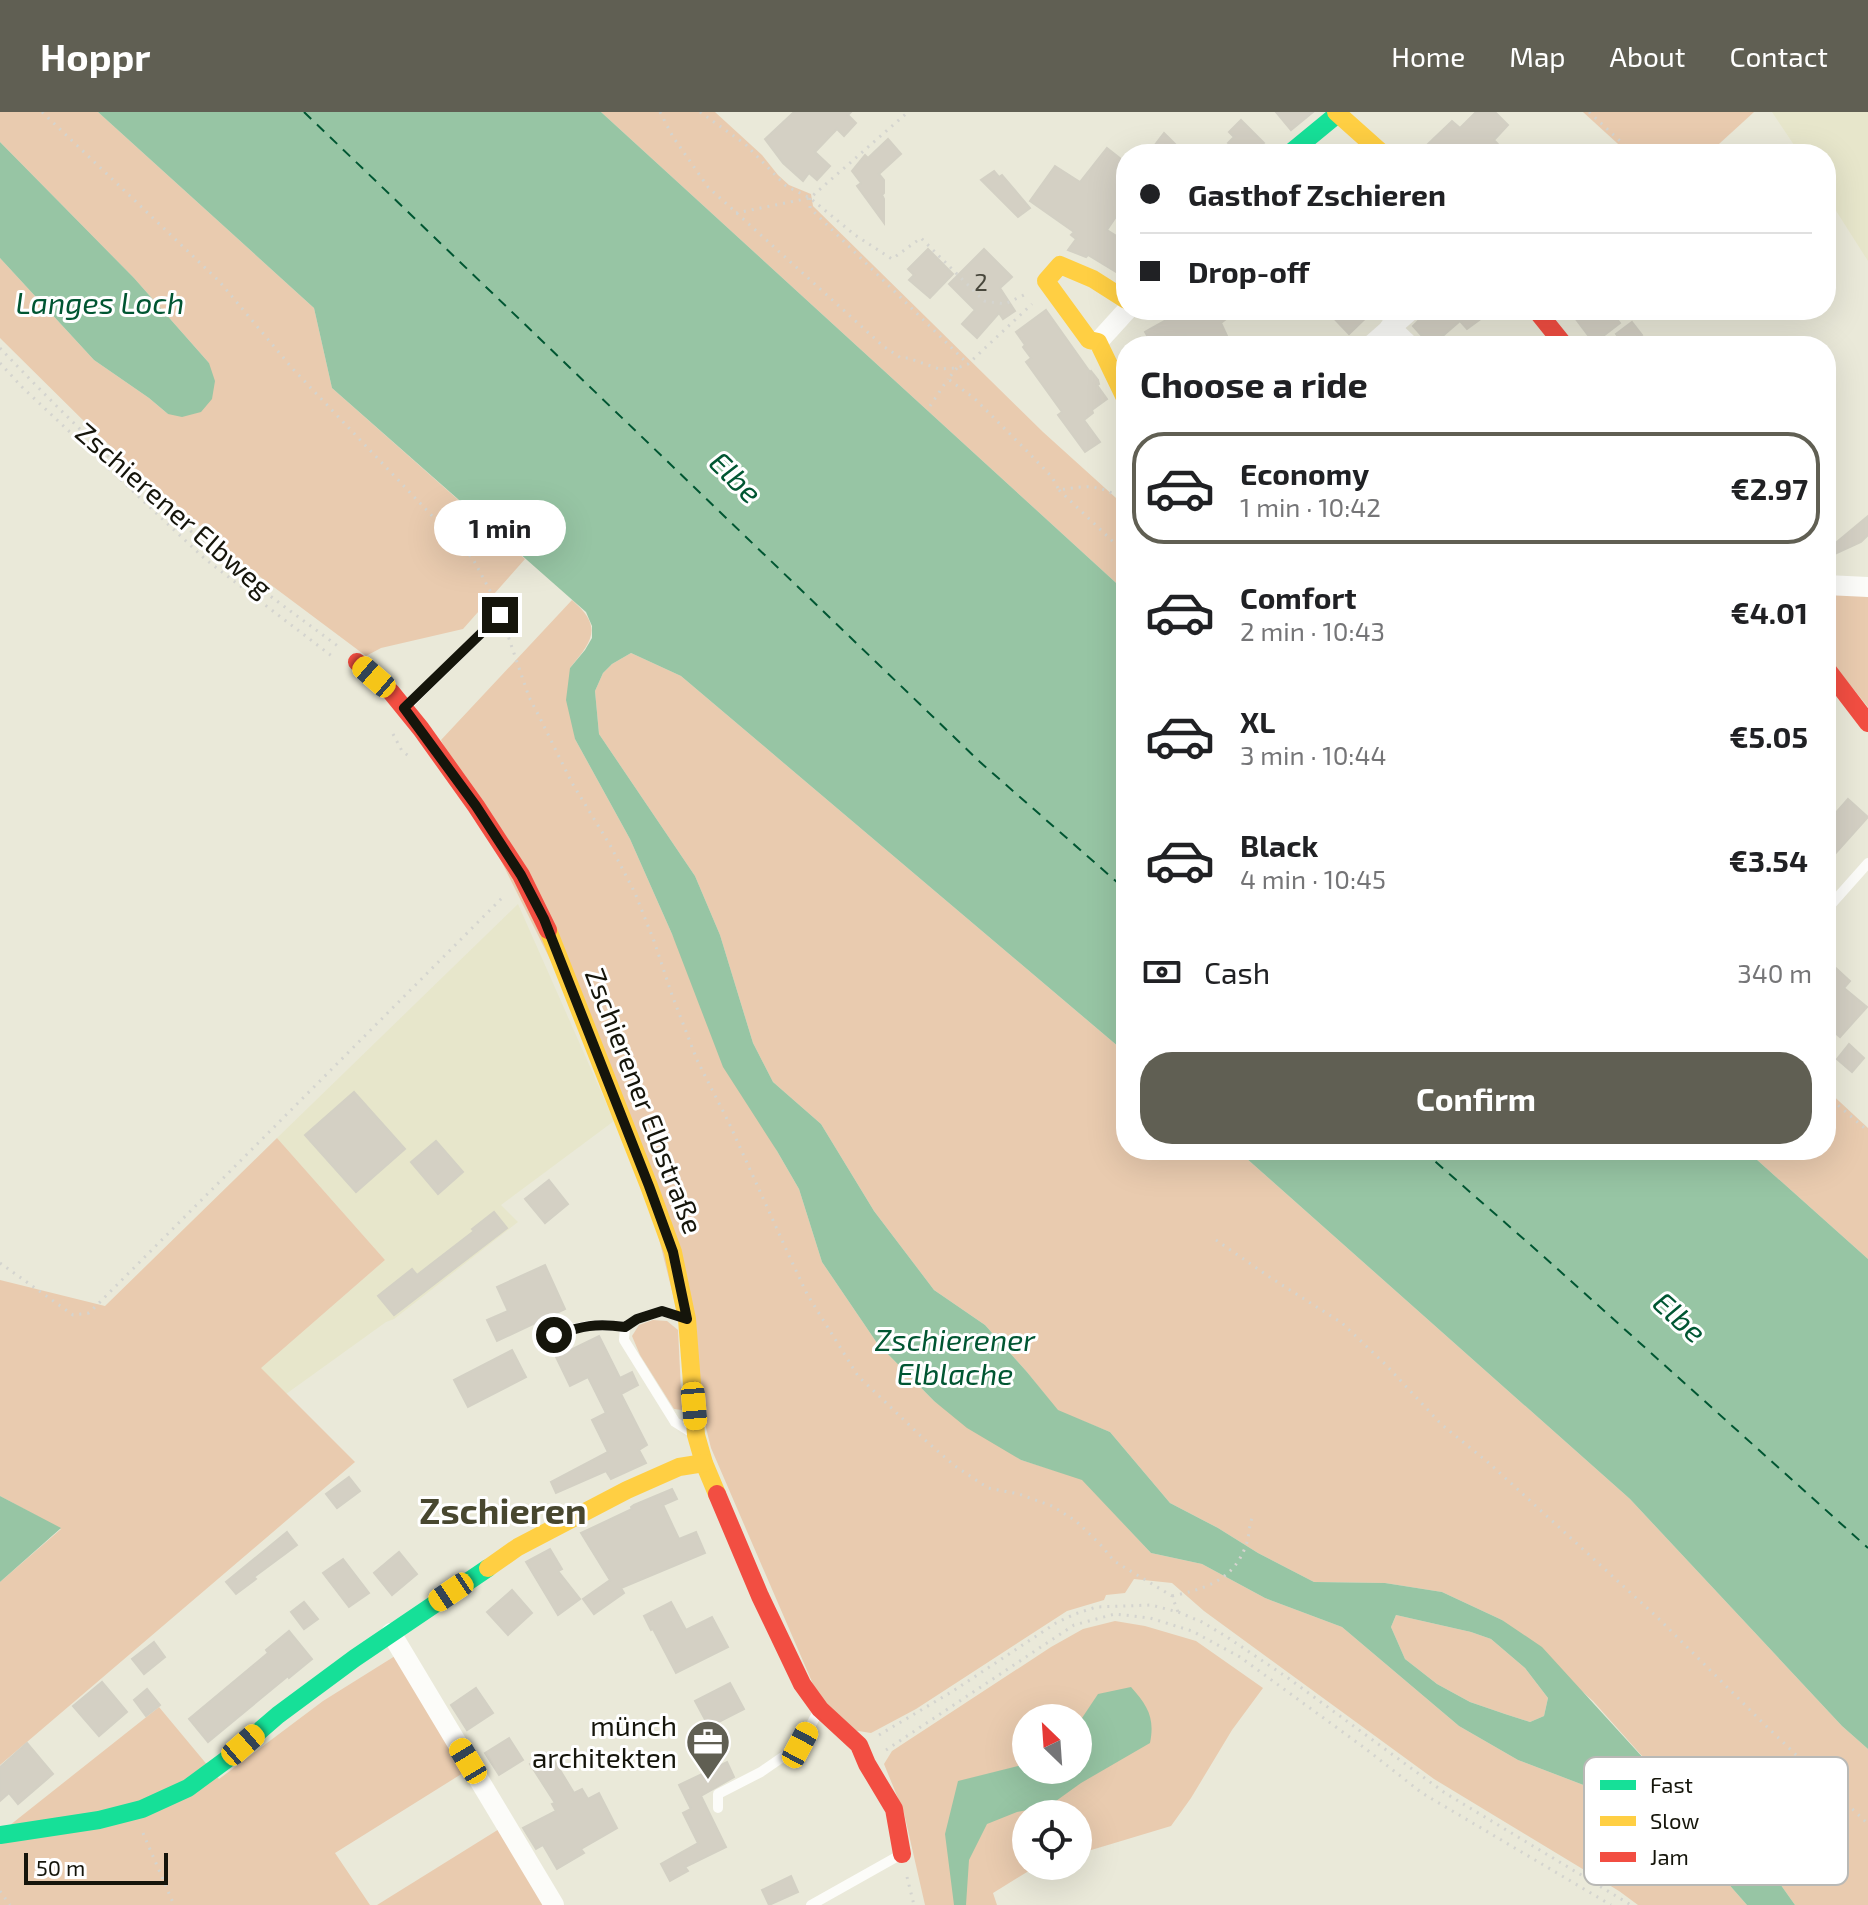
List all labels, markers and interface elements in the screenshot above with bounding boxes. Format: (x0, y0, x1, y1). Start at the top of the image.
text: Hoppr (40, 33, 151, 79)
text: Home (1391, 39, 1465, 73)
text: Map (1509, 39, 1566, 73)
text: About (1610, 39, 1685, 73)
text: Contact (1729, 39, 1828, 73)
text: Gasthof Zschieren (1188, 176, 1446, 212)
text: Drop-off (1188, 253, 1310, 289)
house number: 2 (974, 267, 988, 296)
water label: Langes Loch (16, 284, 184, 320)
text: Choose a ride (1140, 362, 1368, 405)
street label: Zschierener Elbweg (69, 415, 280, 604)
water label: Elbe (703, 443, 770, 510)
icon: car (1144, 452, 1216, 524)
text: Economy (1240, 455, 1369, 491)
text: €2.97 (1730, 470, 1808, 506)
text: 1 min · 10:42 (1240, 491, 1381, 522)
callout: 1 min (434, 499, 566, 555)
text: 1 min (469, 512, 531, 543)
icon: car (1144, 576, 1216, 648)
text: Comfort (1240, 579, 1357, 615)
text: €4.01 (1730, 594, 1808, 630)
route end (482, 597, 518, 633)
text: 2 min · 10:43 (1240, 615, 1385, 646)
car (348, 652, 400, 702)
icon: car (1144, 700, 1216, 772)
text: XL (1240, 703, 1275, 739)
text: €5.05 (1729, 718, 1808, 754)
text: 3 min · 10:44 (1240, 739, 1386, 770)
icon: car (1144, 824, 1216, 896)
text: Black (1240, 827, 1318, 863)
text: €3.54 (1729, 842, 1808, 878)
text: 4 min · 10:45 (1240, 863, 1386, 894)
icon: cash (1140, 950, 1184, 994)
text: Cash (1204, 954, 1270, 990)
text: 340 m (1737, 957, 1812, 988)
street label: Zschierener Elbstraße (579, 963, 711, 1238)
button: Confirm (1140, 1052, 1812, 1144)
water label: Elbe (1646, 1283, 1714, 1350)
route start (536, 1317, 572, 1353)
water label: Zschierener Elblache (875, 1321, 1036, 1391)
car (680, 1381, 708, 1431)
district label: Zschieren (419, 1488, 587, 1531)
car (424, 1569, 478, 1615)
north arrow (1012, 1704, 1092, 1784)
map controls (1012, 1704, 1092, 1880)
place label: münch architekten (532, 1708, 677, 1774)
office icon: münch architekten (684, 1718, 732, 1781)
car (778, 1718, 822, 1772)
car (217, 1720, 269, 1770)
car (445, 1734, 491, 1788)
legend (1584, 1757, 1848, 1885)
text: Fast (1650, 1771, 1693, 1797)
button: locate (1012, 1800, 1092, 1880)
text: Slow (1650, 1807, 1699, 1833)
text: Jam (1650, 1843, 1689, 1869)
scale bar (24, 1849, 168, 1885)
text: 50 m (36, 1854, 85, 1880)

